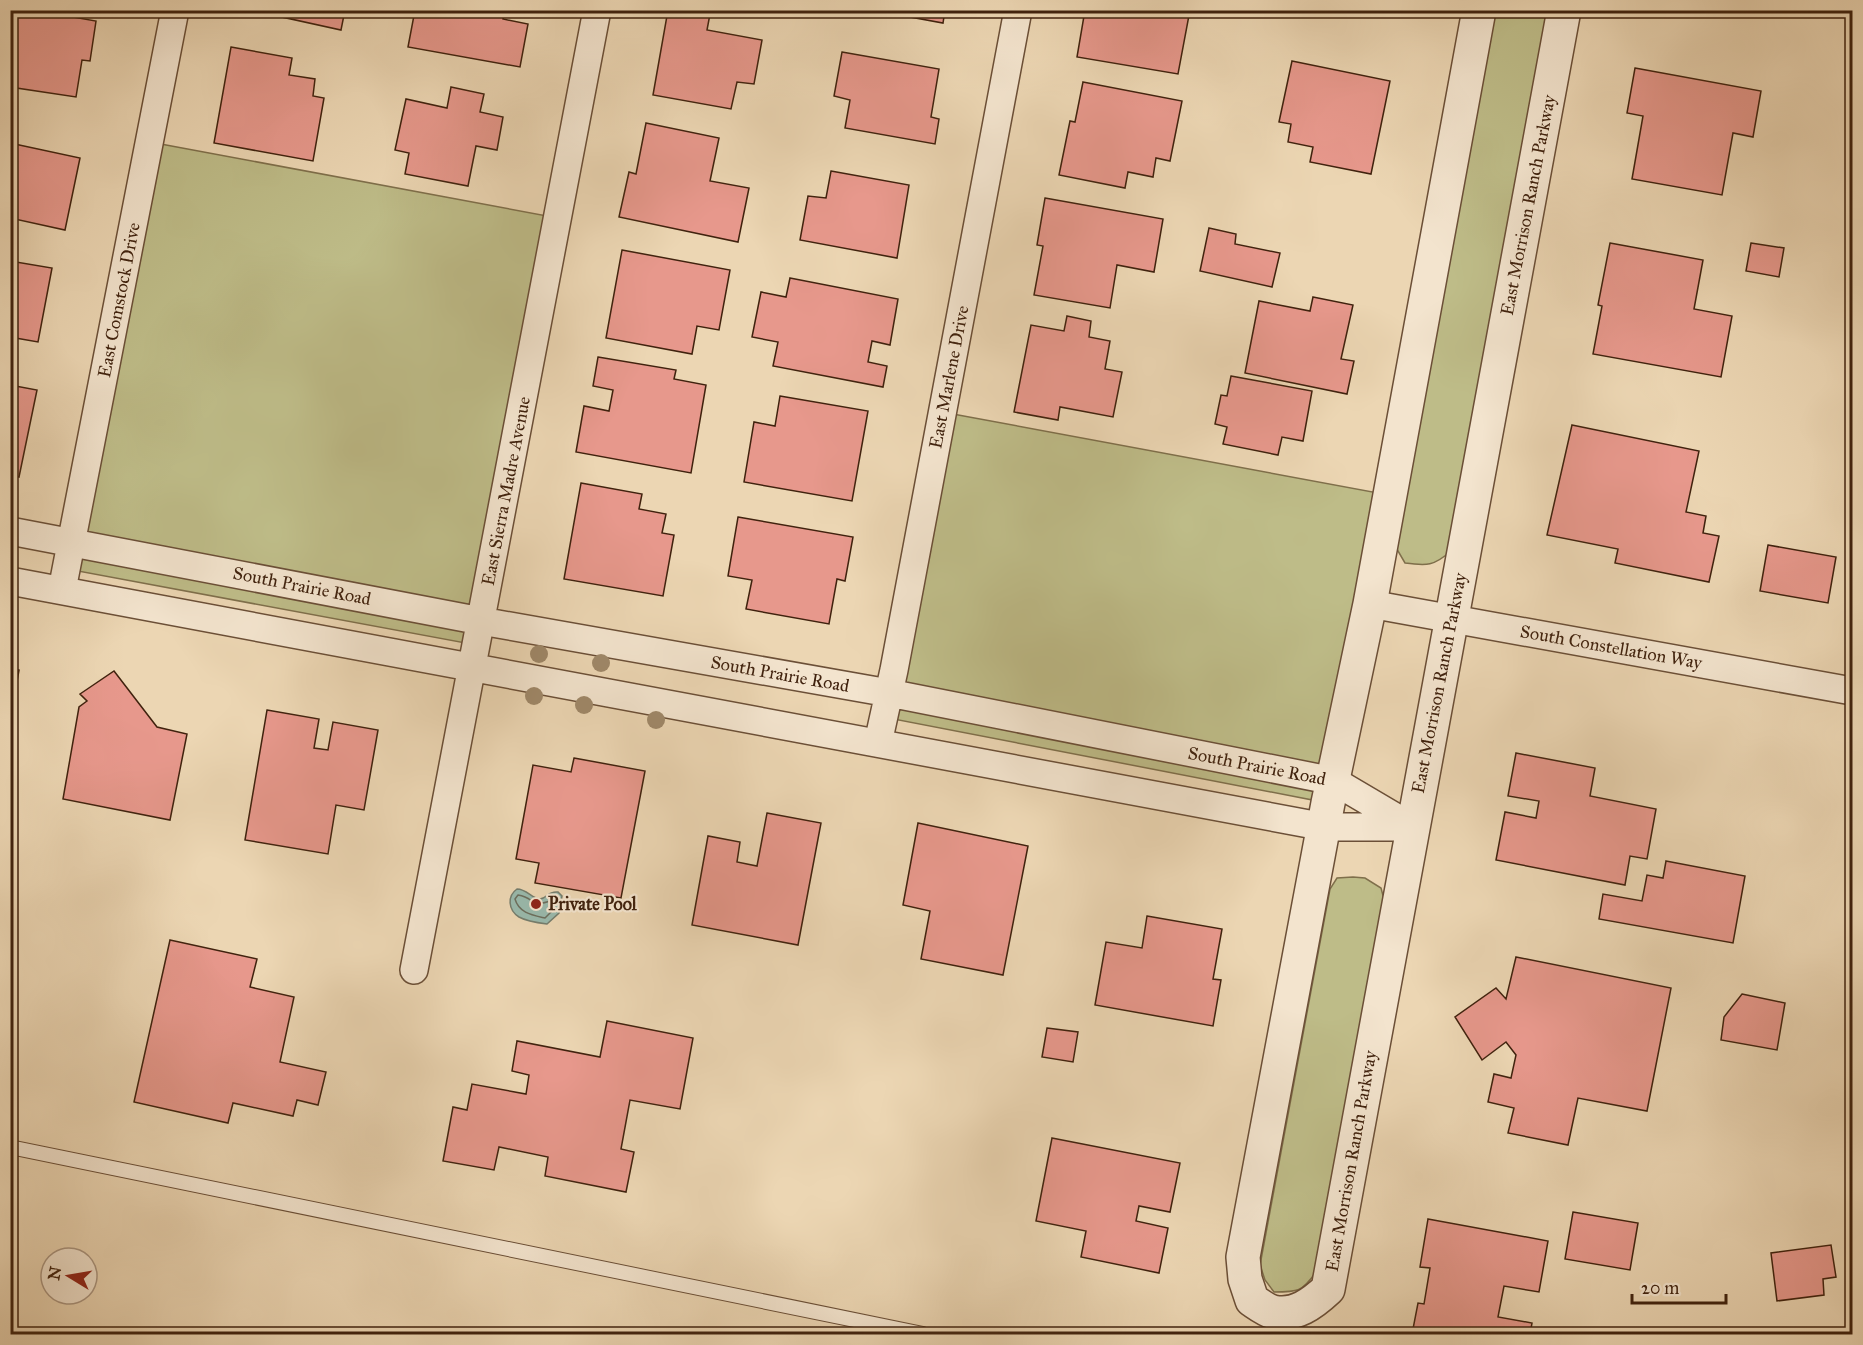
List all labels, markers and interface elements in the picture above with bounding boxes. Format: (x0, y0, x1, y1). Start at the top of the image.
street label: East Morrison Ranch Parkway (1496, 92, 1560, 317)
street label: East Comstock Drive (93, 221, 145, 379)
street label: East Marlene Drive (924, 304, 974, 450)
street label: East Sierra Madre Avenue (477, 395, 535, 587)
street label: South Prairie Road (231, 562, 373, 610)
street label: East Morrison Ranch Parkway (1407, 570, 1471, 795)
street label: South Constellation Way (1518, 620, 1704, 674)
street label: South Prairie Road (709, 651, 851, 697)
street label: South Prairie Road (1186, 742, 1328, 790)
place label: Private Pool (548, 893, 638, 915)
marker: Private Pool (529, 897, 543, 911)
street label: East Morrison Ranch Parkway (1321, 1048, 1381, 1273)
north arrow (39, 1246, 99, 1306)
text: N (44, 1264, 65, 1282)
scale bar (1632, 1267, 1726, 1305)
text: 20 m (1641, 1277, 1679, 1299)

